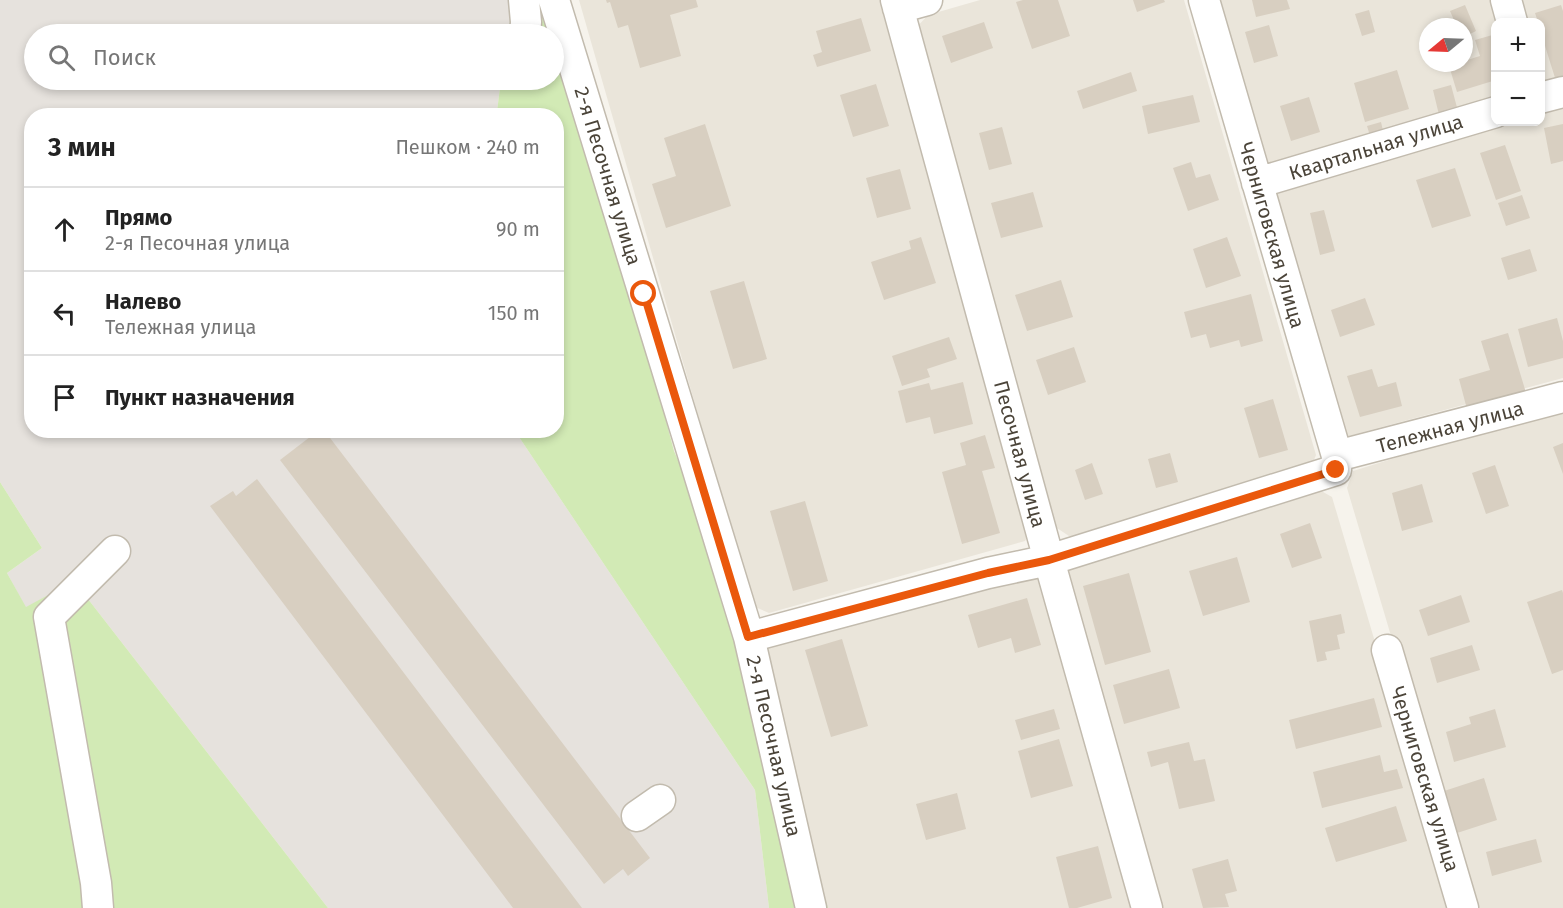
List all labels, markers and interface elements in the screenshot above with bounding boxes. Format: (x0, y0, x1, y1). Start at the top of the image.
north arrow (1419, 18, 1473, 72)
map controls (1491, 18, 1545, 126)
button: + (1491, 18, 1545, 72)
search box (24, 24, 564, 90)
icon: search (45, 41, 78, 74)
text: Поиск (93, 44, 156, 71)
button: − (1491, 72, 1545, 126)
street label: 2-я Песочная улица (569, 84, 647, 268)
street label: Квартальная улица (1286, 109, 1466, 185)
text: 3 мин (48, 132, 116, 163)
text: Пешком · 240 m (395, 135, 540, 159)
street label: Черниговская улица (1234, 139, 1310, 331)
text: Прямо (105, 204, 172, 231)
icon: ahead (48, 213, 81, 246)
text: 90 m (496, 217, 540, 241)
text: 2-я Песочная улица (105, 231, 290, 255)
route start (630, 280, 656, 306)
text: Налево (105, 288, 181, 315)
icon: left (48, 297, 81, 330)
text: 150 m (488, 301, 540, 325)
text: Тележная улица (105, 315, 256, 339)
street label: Песочная улица (989, 378, 1051, 530)
icon: arrive (48, 381, 81, 414)
text: Пункт назначения (105, 384, 295, 411)
street label: Тележная улица (1374, 396, 1526, 458)
route end (1322, 456, 1348, 482)
street label: 2-я Песочная улица (741, 653, 807, 839)
street label: Черниговская улица (1385, 683, 1465, 875)

